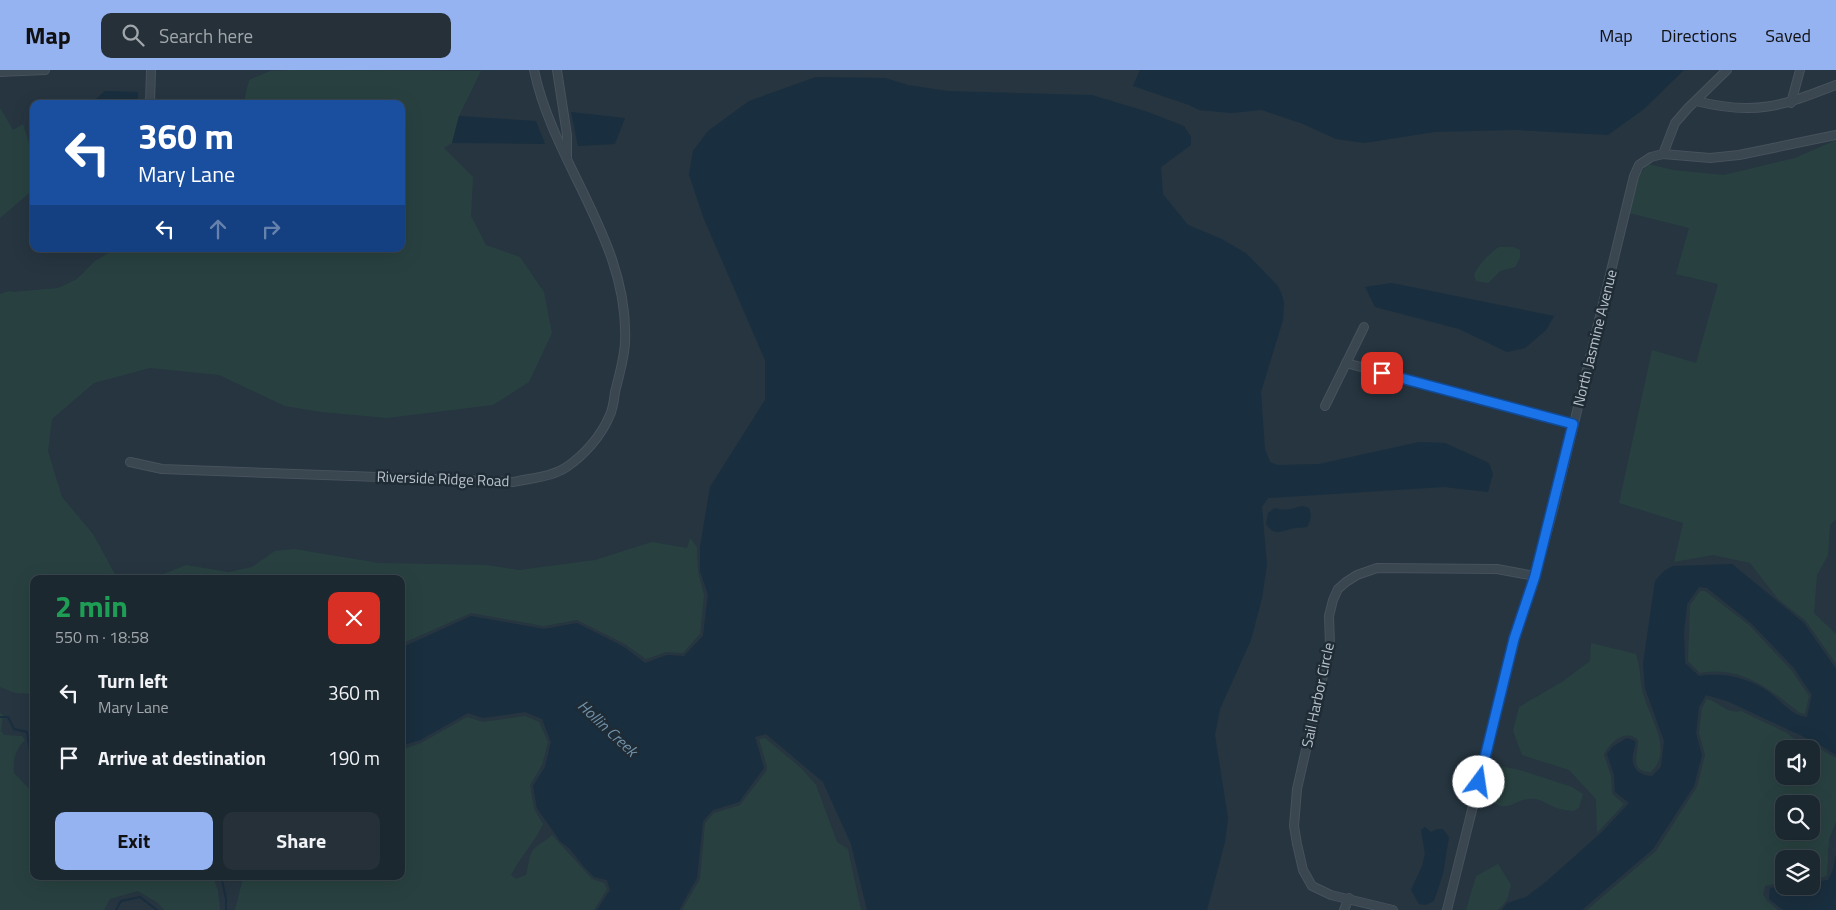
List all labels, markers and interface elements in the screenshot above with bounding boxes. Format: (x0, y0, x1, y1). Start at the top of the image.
search box (101, 13, 451, 58)
text: Map (25, 17, 71, 53)
icon: search (119, 21, 147, 49)
text: Search here (159, 21, 253, 50)
text: Map (1599, 22, 1633, 49)
text: Directions (1661, 22, 1737, 49)
text: Saved (1765, 22, 1811, 49)
text: 360 m (138, 109, 234, 163)
icon: left (55, 120, 120, 185)
text: Mary Lane (138, 157, 235, 191)
icon: left (151, 215, 179, 243)
icon: ahead (204, 215, 232, 243)
icon: right (257, 215, 285, 243)
street label: North Jasmine Avenue (1566, 267, 1623, 409)
pin (1361, 352, 1403, 394)
icon: arrive (1368, 359, 1396, 387)
street label: Riverside Ridge Road (376, 465, 510, 492)
text: 2 min (55, 583, 128, 629)
button: close (328, 592, 380, 644)
text: 550 m · 18:58 (55, 625, 149, 649)
street label: Sail Harbor Circle (1295, 640, 1340, 750)
text: Turn left (98, 666, 168, 695)
text: 360 m (328, 678, 380, 707)
icon: left (55, 679, 83, 707)
water label: Hollin Creek (573, 694, 645, 763)
text: Mary Lane (98, 695, 169, 719)
map controls (1775, 740, 1820, 895)
button: sound (1775, 740, 1820, 785)
text: Arrive at destination (98, 743, 266, 772)
text: 190 m (328, 743, 380, 772)
icon: arrive (55, 744, 83, 772)
position arrow (1452, 755, 1504, 807)
button: search (1775, 795, 1820, 840)
button: Exit (55, 812, 213, 870)
button: Share (223, 812, 380, 870)
button: layers (1775, 850, 1820, 895)

